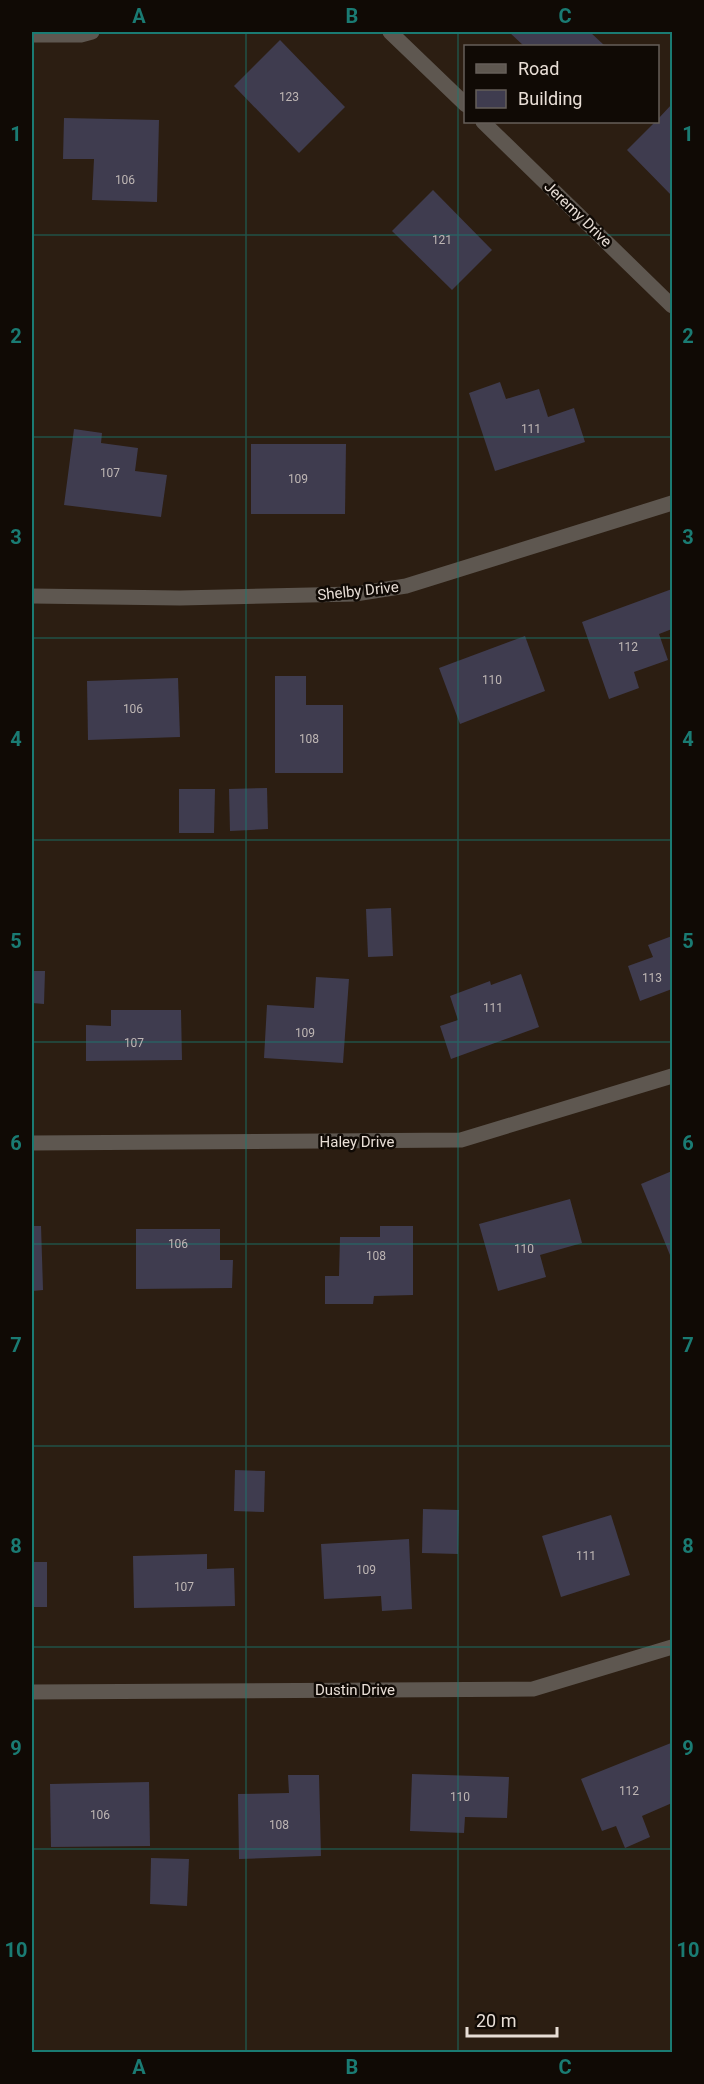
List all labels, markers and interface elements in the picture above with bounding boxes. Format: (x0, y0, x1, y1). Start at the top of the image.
text: A (132, 4, 146, 28)
text: B (346, 4, 358, 28)
text: C (558, 4, 572, 28)
legend (464, 45, 659, 123)
text: Road (518, 58, 559, 79)
text: Building (518, 88, 582, 109)
house number: 123 (279, 90, 299, 104)
text: 1 (10, 122, 22, 146)
text: 1 (682, 122, 694, 146)
house number: 106 (115, 173, 135, 187)
street label: Jeremy Drive (541, 177, 615, 251)
house number: 121 (432, 233, 452, 247)
text: 2 (10, 324, 22, 348)
text: 2 (682, 324, 694, 348)
house number: 111 (521, 422, 541, 436)
house number: 107 (100, 466, 120, 480)
house number: 109 (288, 472, 308, 486)
text: 3 (10, 525, 22, 549)
text: 3 (682, 525, 694, 549)
street label: Shelby Drive (316, 578, 400, 604)
house number: 112 (618, 640, 638, 654)
house number: 110 (482, 673, 502, 687)
house number: 106 (123, 702, 143, 716)
text: 4 (10, 727, 22, 751)
text: 4 (682, 727, 694, 751)
house number: 108 (299, 732, 319, 746)
text: 5 (10, 929, 22, 953)
text: 5 (682, 929, 694, 953)
house number: 113 (642, 971, 662, 985)
house number: 111 (483, 1001, 503, 1015)
house number: 109 (295, 1026, 315, 1040)
house number: 107 (124, 1036, 144, 1050)
text: 6 (10, 1131, 22, 1155)
text: 6 (682, 1131, 694, 1155)
street label: Haley Drive (320, 1133, 394, 1151)
house number: 106 (168, 1237, 188, 1251)
house number: 110 (514, 1242, 534, 1256)
house number: 108 (366, 1249, 386, 1263)
text: 7 (10, 1333, 22, 1357)
text: 7 (682, 1333, 694, 1357)
text: 8 (10, 1534, 22, 1558)
text: 8 (682, 1534, 694, 1558)
house number: 111 (576, 1549, 596, 1563)
house number: 109 (356, 1563, 376, 1577)
house number: 107 (174, 1580, 194, 1594)
street label: Dustin Drive (315, 1681, 395, 1699)
text: 9 (10, 1736, 22, 1760)
text: 9 (682, 1736, 694, 1760)
house number: 112 (619, 1784, 639, 1798)
house number: 110 (450, 1790, 470, 1804)
house number: 106 (90, 1808, 110, 1822)
house number: 108 (269, 1818, 289, 1832)
text: 10 (5, 1938, 27, 1962)
text: 10 (677, 1938, 699, 1962)
scale bar (467, 2000, 557, 2038)
text: 20 m (476, 2010, 516, 2031)
text: A (132, 2055, 146, 2079)
text: B (346, 2055, 358, 2079)
text: C (558, 2055, 572, 2079)

